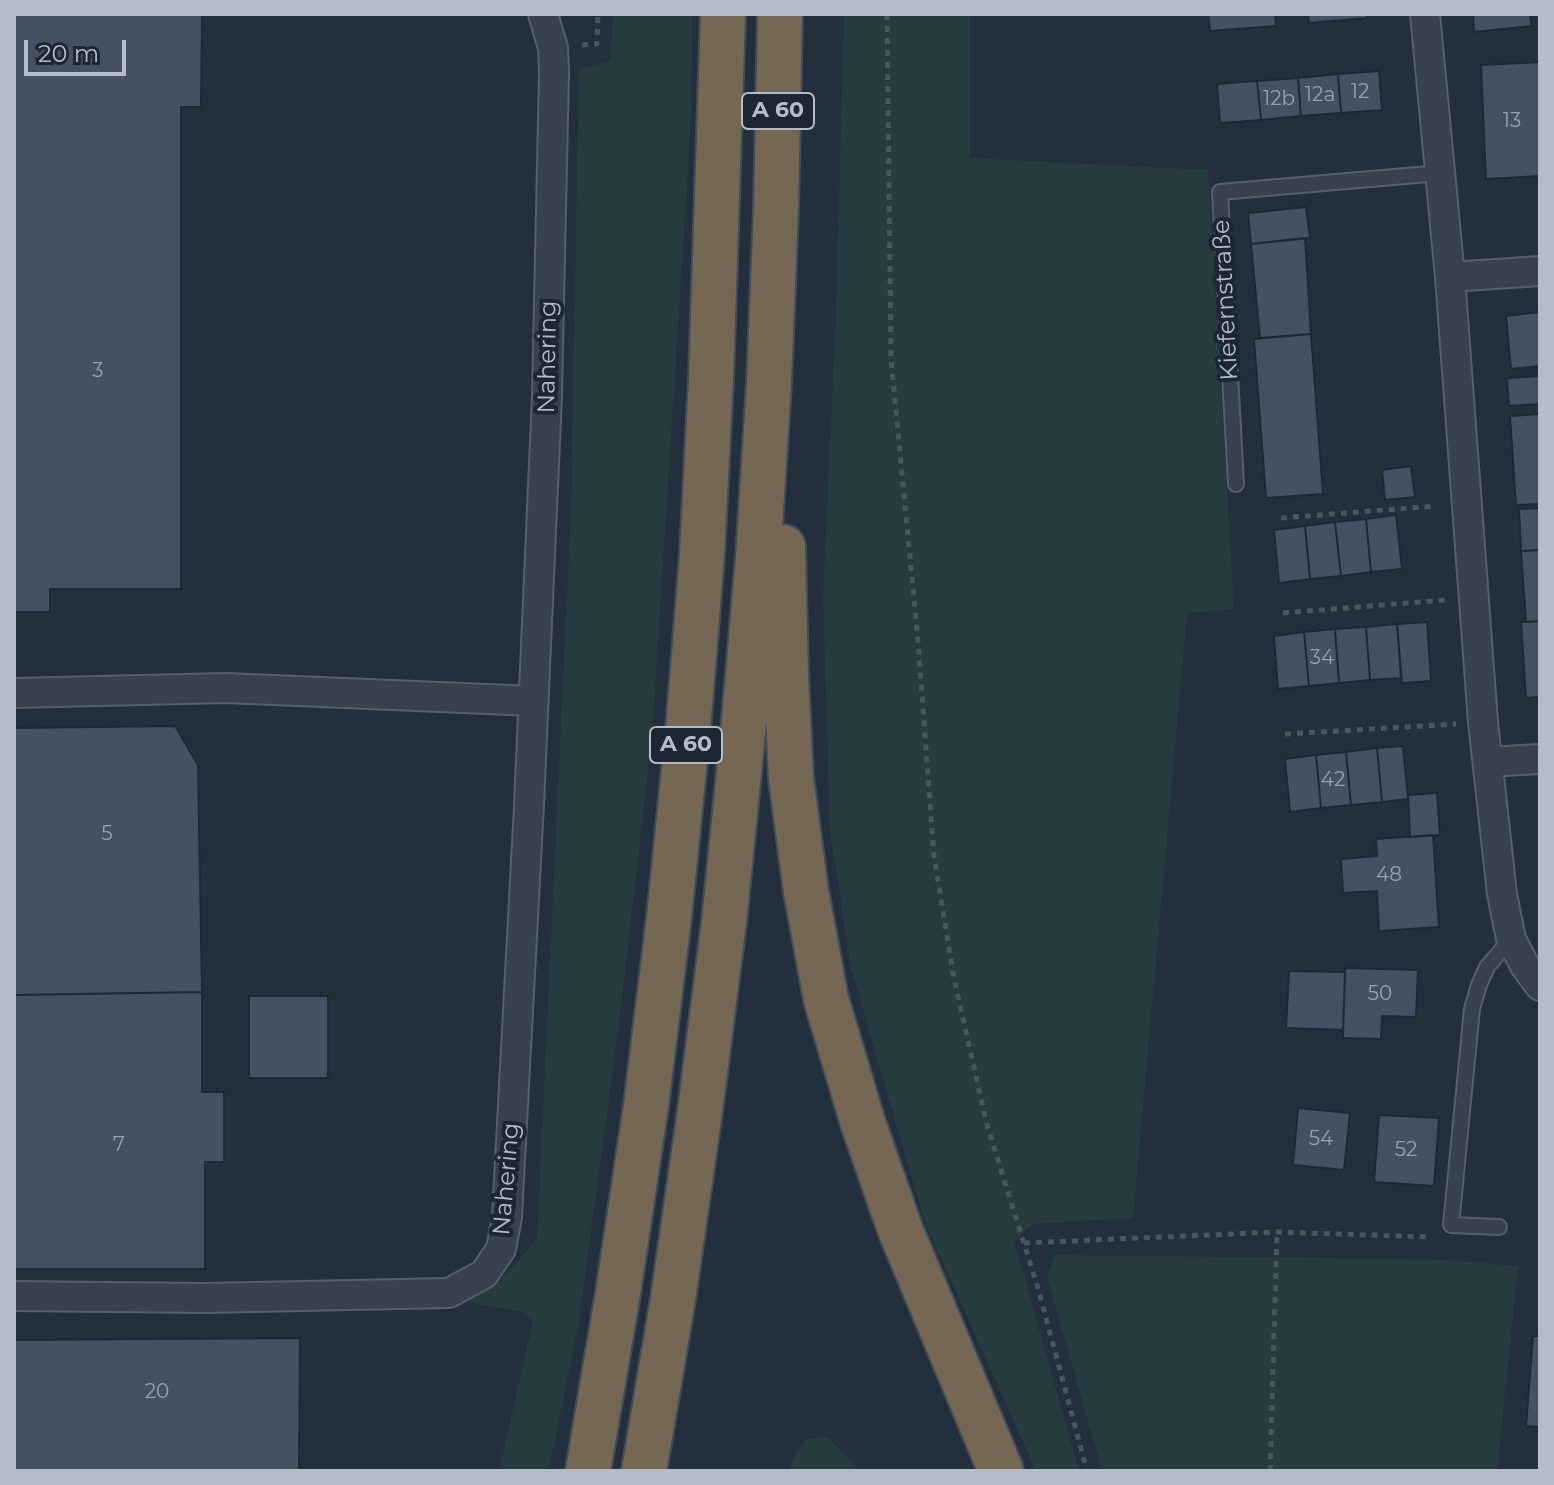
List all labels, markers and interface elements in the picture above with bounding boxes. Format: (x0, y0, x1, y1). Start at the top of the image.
scale bar (28, 24, 130, 74)
text: 20 m (38, 39, 99, 68)
house number: 12 (1351, 80, 1369, 104)
house number: 12a (1305, 83, 1335, 107)
house number: 12b (1263, 87, 1295, 111)
road number: A 60 (742, 93, 814, 129)
house number: 13 (1503, 109, 1521, 133)
street label: Kiefernstraße (1207, 219, 1245, 381)
street label: Nahering (533, 300, 563, 414)
house number: 3 (92, 359, 104, 383)
house number: 34 (1310, 646, 1334, 670)
road number: A 60 (650, 727, 722, 763)
house number: 42 (1321, 768, 1345, 792)
house number: 5 (101, 822, 113, 846)
house number: 48 (1376, 863, 1402, 887)
house number: 50 (1368, 982, 1392, 1006)
street label: Nahering (488, 1121, 526, 1237)
house number: 54 (1309, 1127, 1333, 1151)
house number: 7 (113, 1133, 125, 1157)
house number: 52 (1395, 1138, 1417, 1162)
house number: 20 (145, 1380, 169, 1404)

